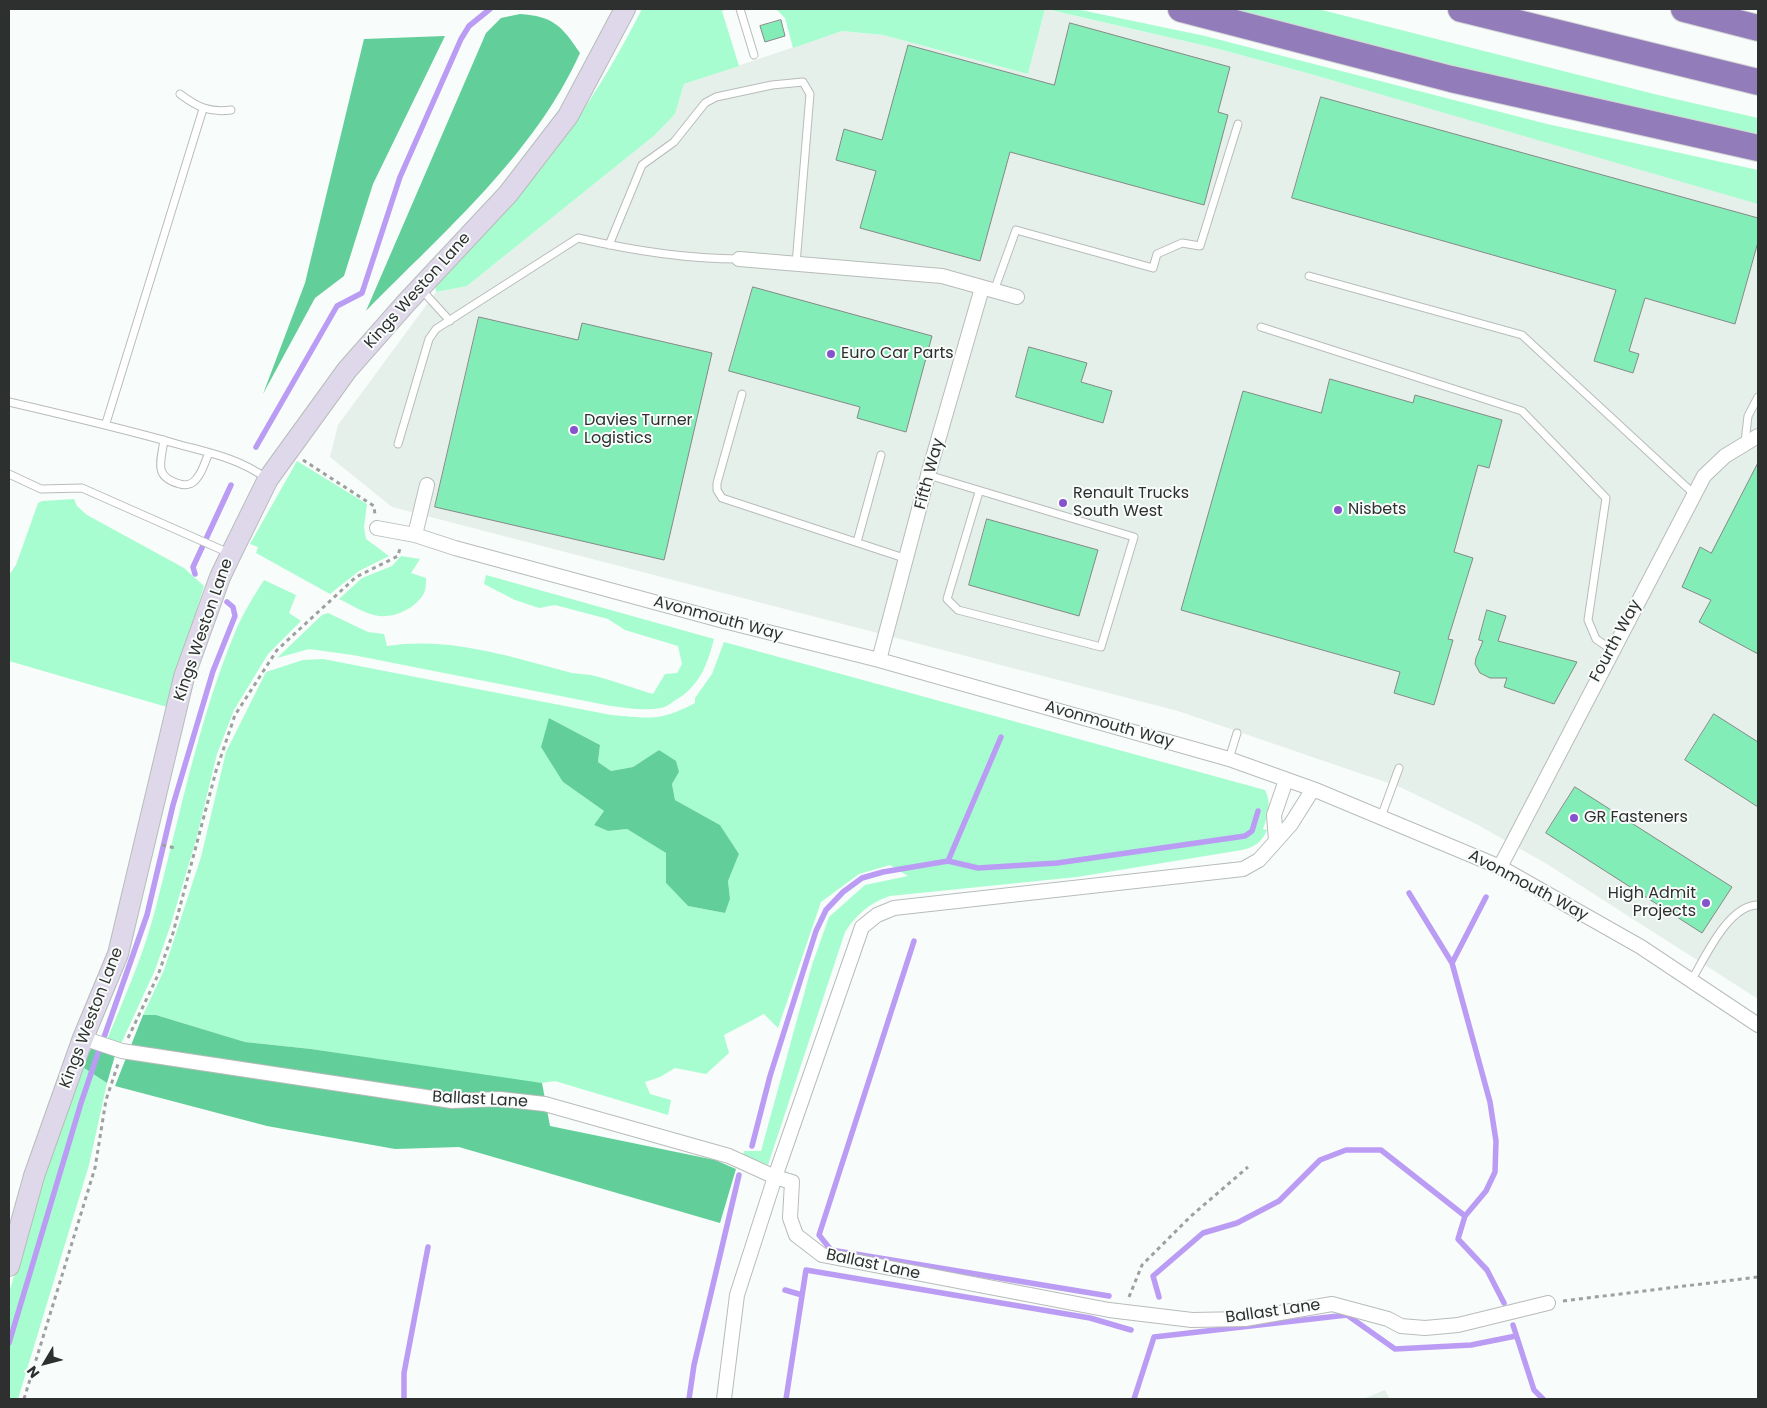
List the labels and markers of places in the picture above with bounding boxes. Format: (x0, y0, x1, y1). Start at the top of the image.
place label: Euro Car Parts (841, 344, 954, 364)
marker: Euro Car Parts (825, 348, 837, 360)
place label: Davies Turner Logistics (584, 411, 693, 449)
marker: Davies Turner Logistics (568, 424, 580, 436)
place label: Renault Trucks South West (1073, 484, 1189, 522)
marker: Renault Trucks South West (1057, 497, 1069, 509)
place label: Nisbets (1348, 500, 1406, 520)
marker: Nisbets (1332, 504, 1344, 516)
place label: GR Fasteners (1584, 808, 1688, 828)
marker: GR Fasteners (1568, 812, 1580, 824)
place label: High Admit Projects (1608, 884, 1696, 922)
marker: High Admit Projects (1700, 897, 1712, 909)

